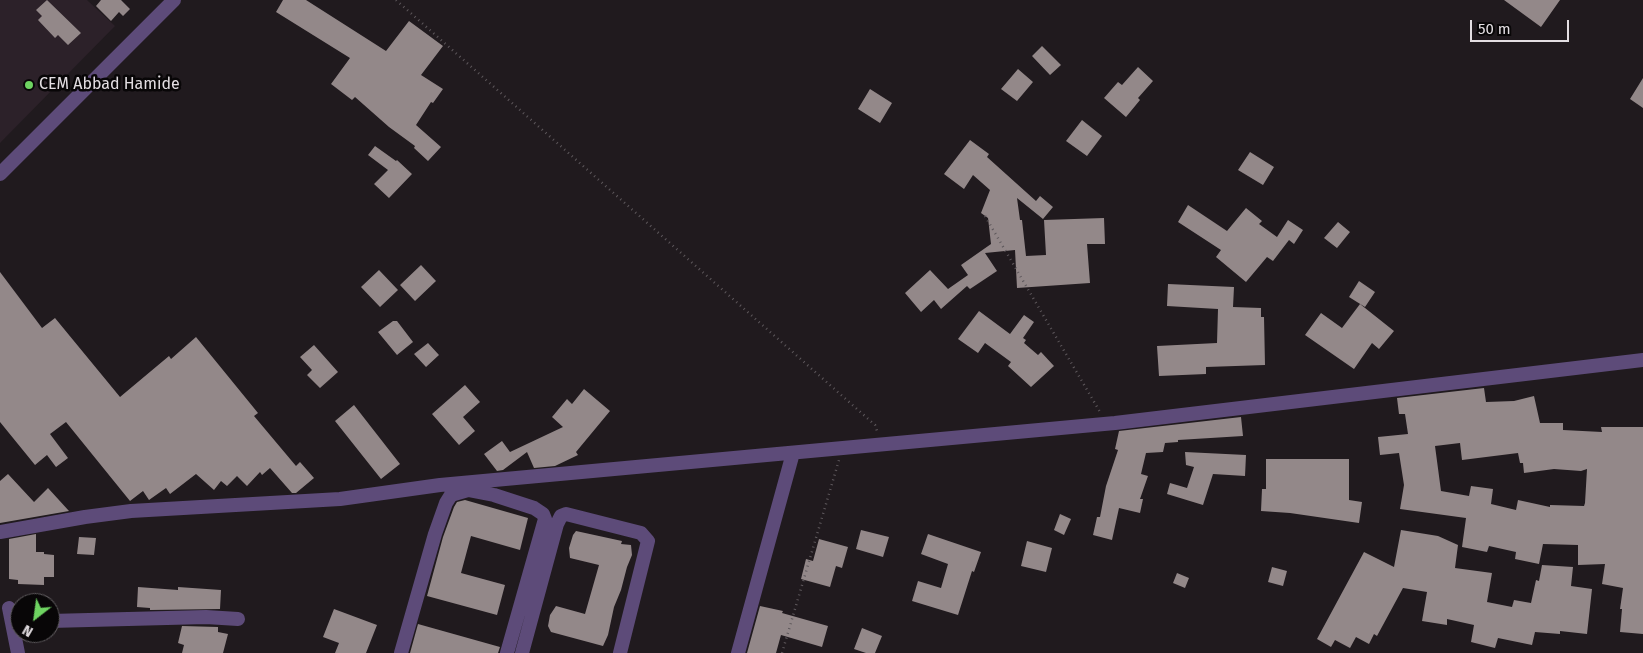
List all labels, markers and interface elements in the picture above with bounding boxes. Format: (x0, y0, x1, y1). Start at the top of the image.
scale bar (1473, 10, 1572, 42)
text: 50 m (1478, 20, 1511, 38)
place label: CEM Abbad Hamide (39, 75, 180, 95)
marker: CEM Abbad Hamide (23, 79, 35, 91)
north arrow (10, 593, 60, 643)
text: N (19, 621, 36, 640)

